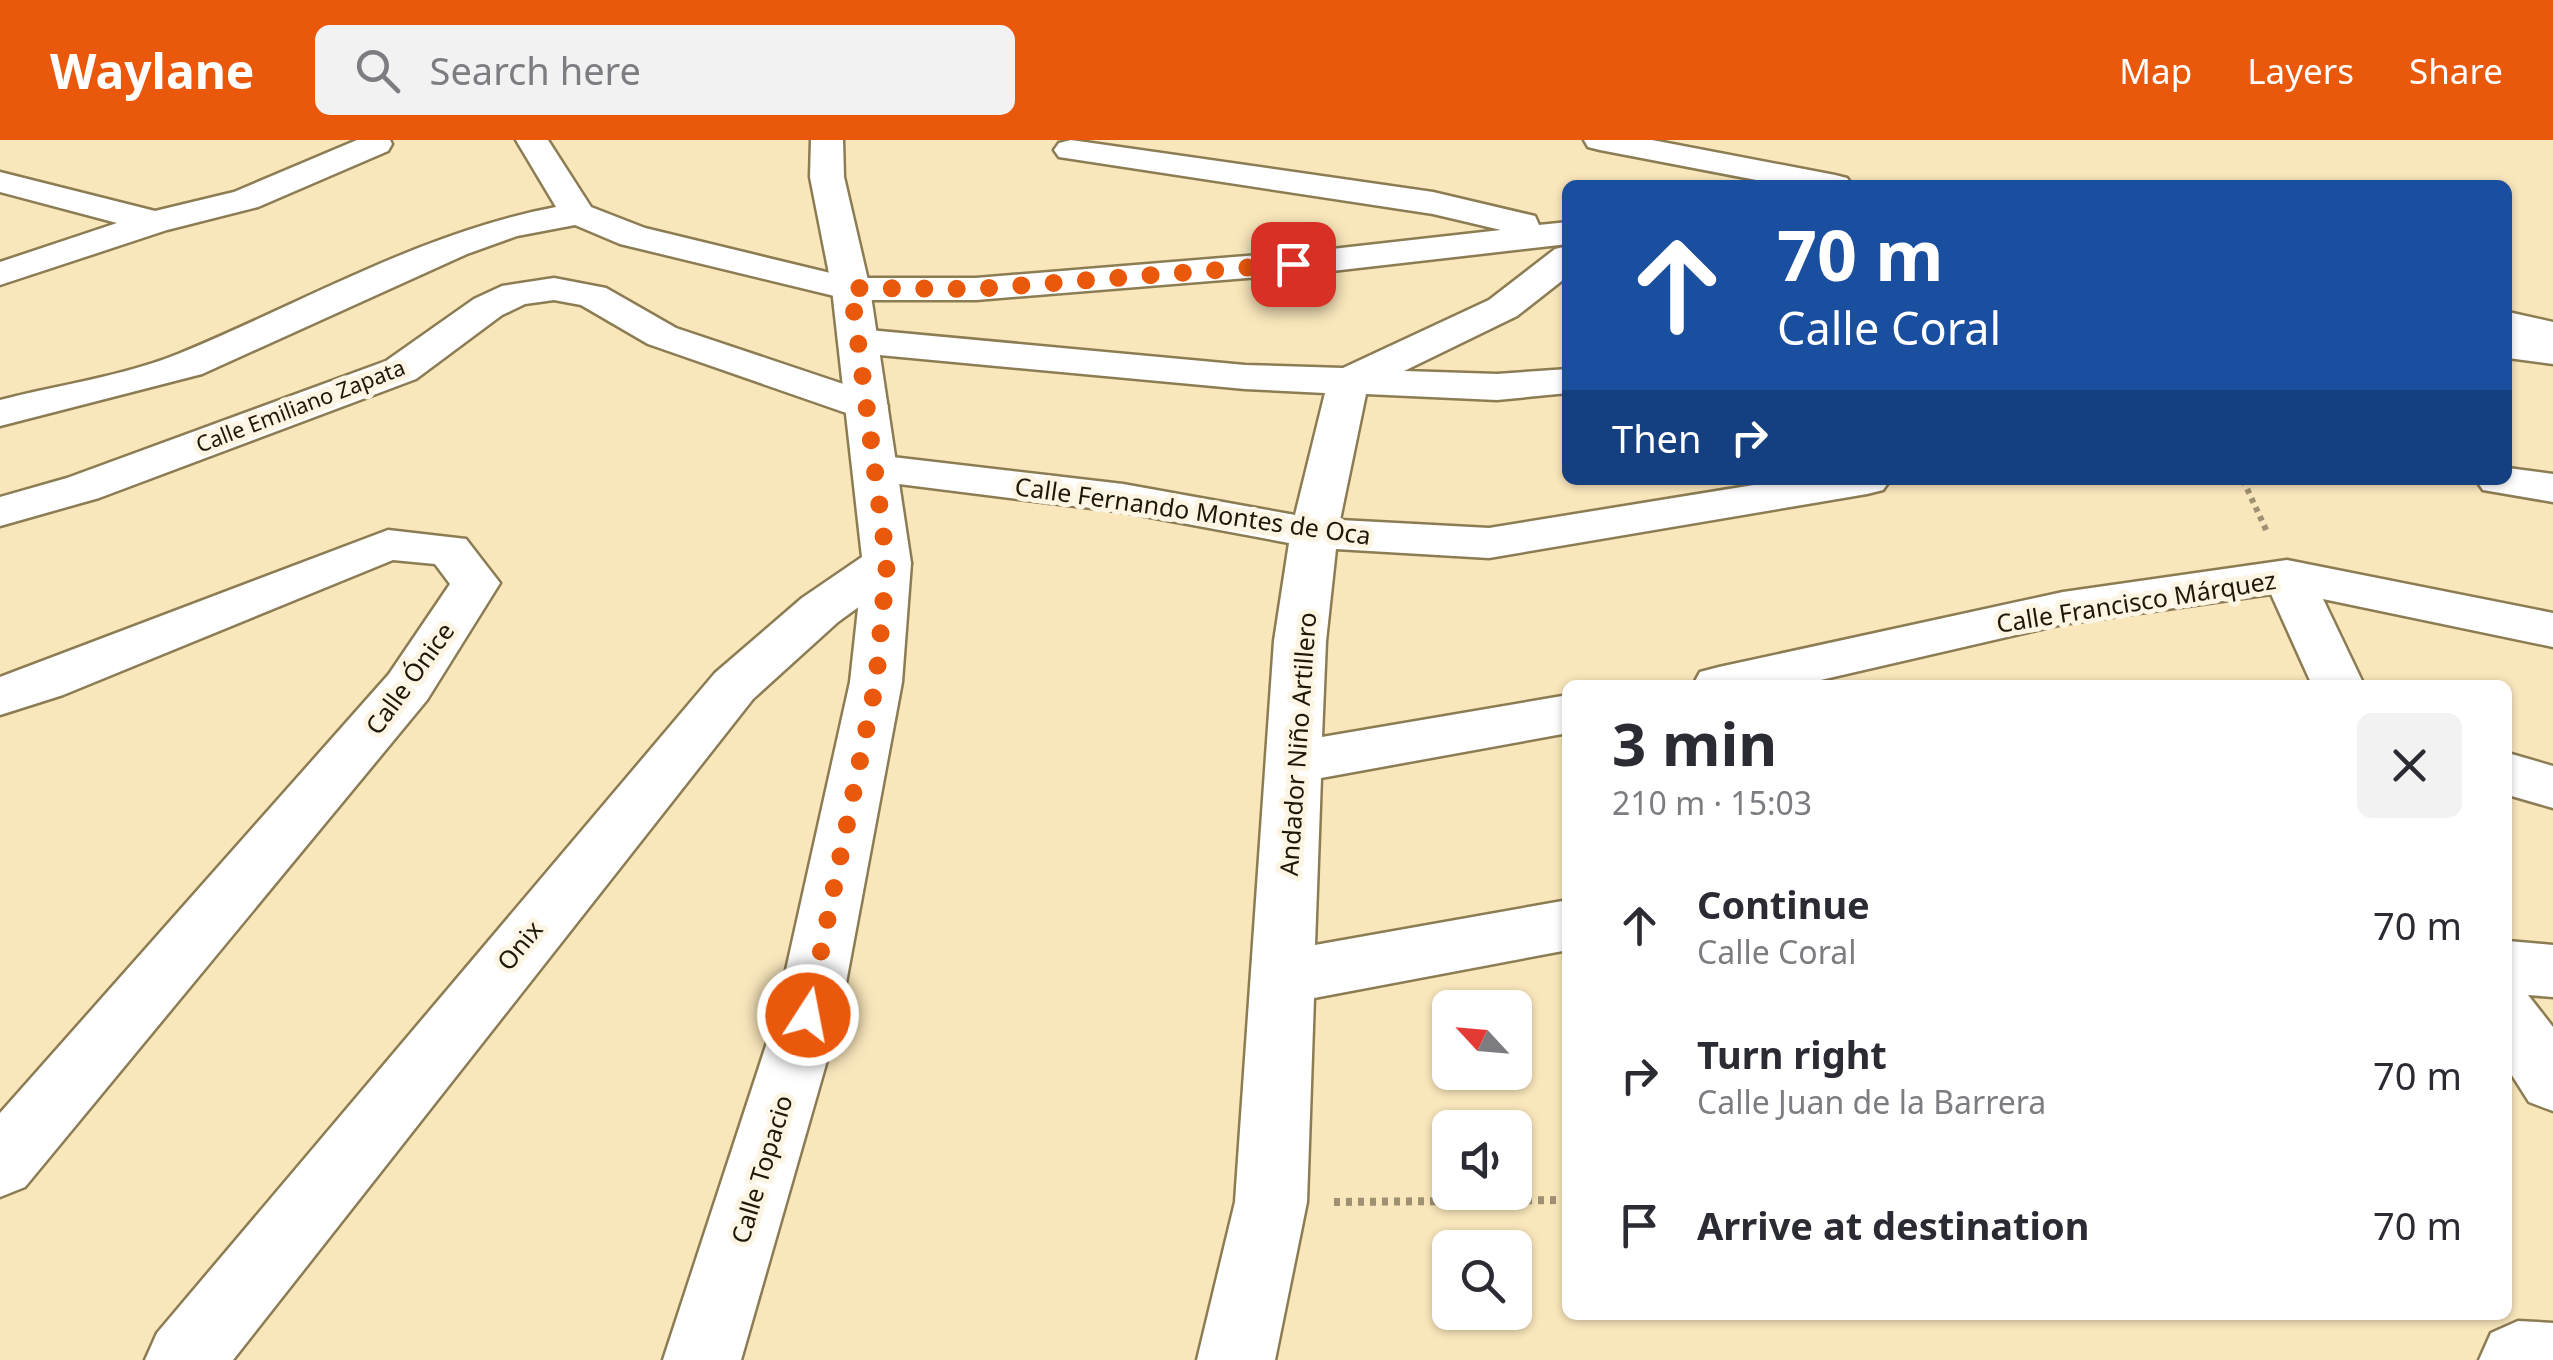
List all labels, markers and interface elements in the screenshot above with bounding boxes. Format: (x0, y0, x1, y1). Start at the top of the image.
search box (315, 25, 1015, 115)
text: Waylane (50, 38, 255, 103)
icon: search (350, 43, 405, 98)
text: Search here (430, 44, 641, 96)
text: Map (2119, 47, 2192, 94)
text: Layers (2247, 47, 2354, 94)
text: Share (2409, 47, 2503, 94)
text: 70 m (1777, 206, 1944, 302)
icon: ahead (1612, 220, 1742, 350)
pin (1251, 222, 1336, 307)
icon: arrive (1266, 237, 1321, 292)
text: Calle Coral (1777, 297, 2001, 358)
street label: Calle Emiliano Zapata (191, 351, 409, 459)
icon: right (1722, 410, 1777, 465)
text: Then (1612, 412, 1702, 464)
street label: Calle Fernando Montes de Oca (1013, 468, 1373, 552)
street label: Calle Francisco Márquez (1994, 562, 2278, 640)
street label: Andador Niño Artillero (1271, 611, 1323, 877)
street label: Calle Ónice (357, 615, 461, 741)
text: 3 min (1612, 702, 1777, 784)
button: close (2357, 713, 2462, 818)
text: 210 m · 15:03 (1612, 781, 1812, 824)
text: Continue (1697, 878, 1870, 930)
icon: ahead (1612, 898, 1667, 953)
text: 70 m (2373, 899, 2462, 951)
street label: Onix (489, 913, 549, 977)
text: Calle Coral (1697, 930, 1856, 973)
position arrow (756, 963, 860, 1067)
north arrow (1432, 990, 1532, 1090)
map controls (1432, 990, 1532, 1330)
text: Turn right (1697, 1028, 1887, 1080)
icon: right (1612, 1048, 1667, 1103)
text: 70 m (2373, 1049, 2462, 1101)
text: Calle Juan de la Barrera (1697, 1080, 2046, 1123)
street label: Calle Topacio (722, 1091, 800, 1247)
button: sound (1432, 1110, 1532, 1210)
icon: arrive (1612, 1198, 1667, 1253)
text: Arrive at destination (1697, 1199, 2089, 1251)
text: 70 m (2373, 1199, 2462, 1251)
button: search (1432, 1230, 1532, 1330)

